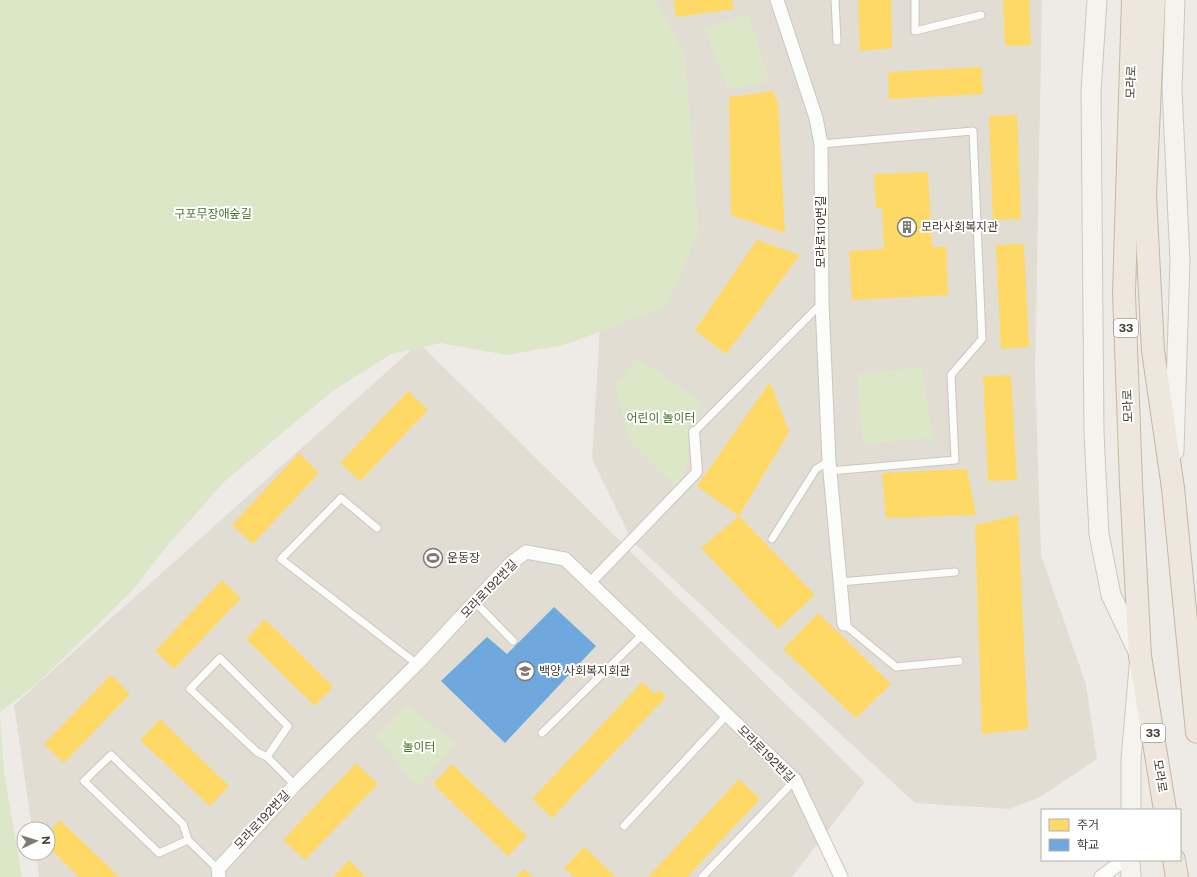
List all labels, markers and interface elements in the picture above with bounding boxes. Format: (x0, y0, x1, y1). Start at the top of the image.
street label: 모라로 (1123, 65, 1139, 99)
street label: 모라로110번길 (814, 196, 828, 268)
park label: 구포무장애숲길 (174, 207, 252, 221)
building icon: 모라사회복지관 (896, 216, 918, 238)
place label: 모라사회복지관 (921, 220, 998, 234)
road number: 33 (1114, 319, 1138, 337)
street label: 모라로 (1120, 389, 1136, 423)
park label: 어린이 놀이터 (626, 411, 696, 425)
sports icon: 운동장 (422, 547, 444, 569)
place label: 운동장 (447, 551, 480, 565)
street label: 모라로192번길 (458, 557, 520, 621)
school or university icon: 백양 사회복지회관 (514, 660, 536, 682)
place label: 백양 사회복지회관 (539, 664, 630, 678)
street label: 모라로192번길 (735, 723, 797, 785)
road number: 33 (1141, 724, 1165, 742)
park label: 놀이터 (402, 740, 436, 754)
street label: 모라로 (1150, 759, 1170, 793)
street label: 모라로192번길 (231, 788, 293, 852)
legend (1041, 809, 1181, 861)
text: 주거 (1077, 818, 1099, 832)
north arrow (16, 821, 56, 861)
text: N (40, 836, 52, 845)
text: 학교 (1077, 838, 1099, 852)

